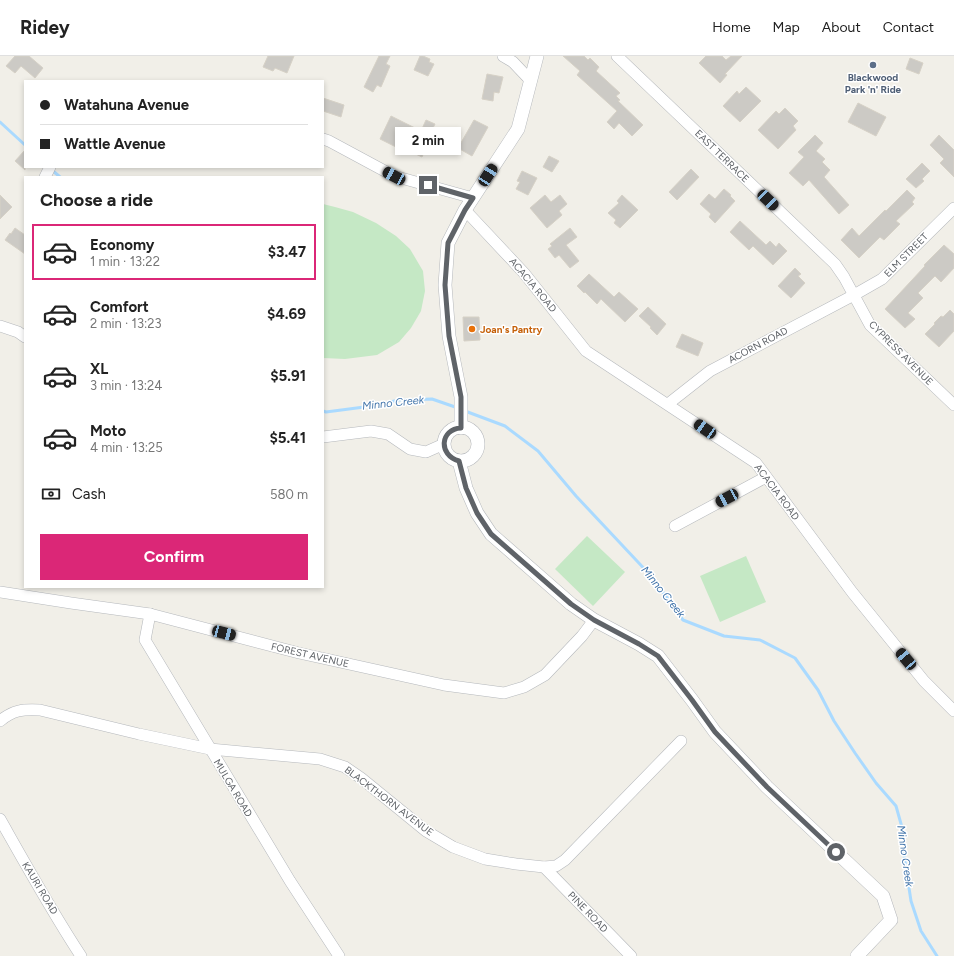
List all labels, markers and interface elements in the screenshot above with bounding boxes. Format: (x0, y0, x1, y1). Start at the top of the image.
text: Ridey (20, 16, 70, 39)
text: Home (712, 19, 751, 36)
text: Map (773, 19, 800, 36)
text: About (822, 19, 861, 36)
text: Contact (883, 19, 934, 36)
marker: Blackwood Park 'n' Ride (868, 60, 878, 70)
place label: Blackwood Park 'n' Ride (845, 71, 902, 96)
text: Watahuna Avenue (64, 96, 189, 114)
callout: 2 min (395, 127, 461, 155)
street label: EAST TERRACE (692, 127, 752, 185)
text: 2 min (412, 133, 444, 148)
text: Wattle Avenue (64, 135, 166, 153)
car (476, 162, 500, 188)
car (381, 165, 407, 187)
route end (419, 176, 437, 194)
car (755, 187, 781, 213)
text: Choose a ride (40, 189, 153, 211)
street label: ELM STREET (881, 230, 931, 280)
icon: car (42, 234, 78, 270)
text: Economy (90, 236, 155, 254)
text: $3.47 (268, 243, 306, 261)
text: 1 min · 13:22 (90, 254, 160, 269)
street label: ACACIA ROAD (506, 255, 560, 315)
icon: car (42, 296, 78, 332)
text: Comfort (90, 298, 149, 316)
text: $4.69 (267, 305, 306, 323)
text: 2 min · 13:23 (90, 316, 162, 331)
street label: CYPRESS AVENUE (866, 318, 936, 388)
place label: Joan's Pantry (480, 323, 543, 336)
marker: Joan's Pantry (467, 324, 477, 334)
street label: ACORN ROAD (726, 324, 790, 366)
icon: car (42, 358, 78, 394)
text: XL (90, 360, 108, 378)
text: $5.91 (270, 367, 306, 385)
text: 3 min · 13:24 (90, 378, 162, 393)
water label: Minno Creek (361, 393, 425, 413)
car (692, 417, 718, 441)
icon: car (42, 420, 78, 456)
text: Moto (90, 422, 126, 440)
text: $5.41 (269, 429, 306, 447)
text: 4 min · 13:25 (90, 440, 163, 455)
street label: ACACIA ROAD (752, 461, 802, 523)
icon: cash (40, 483, 62, 505)
text: Cash (72, 485, 106, 503)
text: 580 m (270, 487, 308, 502)
car (714, 487, 740, 509)
button: Confirm (40, 534, 308, 580)
water label: Minno Creek (638, 564, 688, 621)
car (211, 624, 237, 642)
street label: FOREST AVENUE (270, 640, 350, 670)
car (894, 646, 918, 672)
street label: MULGA ROAD (211, 757, 255, 819)
street label: BLACKTHORN AVENUE (342, 763, 436, 839)
water label: Minno Creek (894, 824, 916, 888)
route start (827, 843, 845, 861)
street label: KAURI ROAD (19, 859, 61, 917)
street label: PINE ROAD (565, 889, 611, 935)

